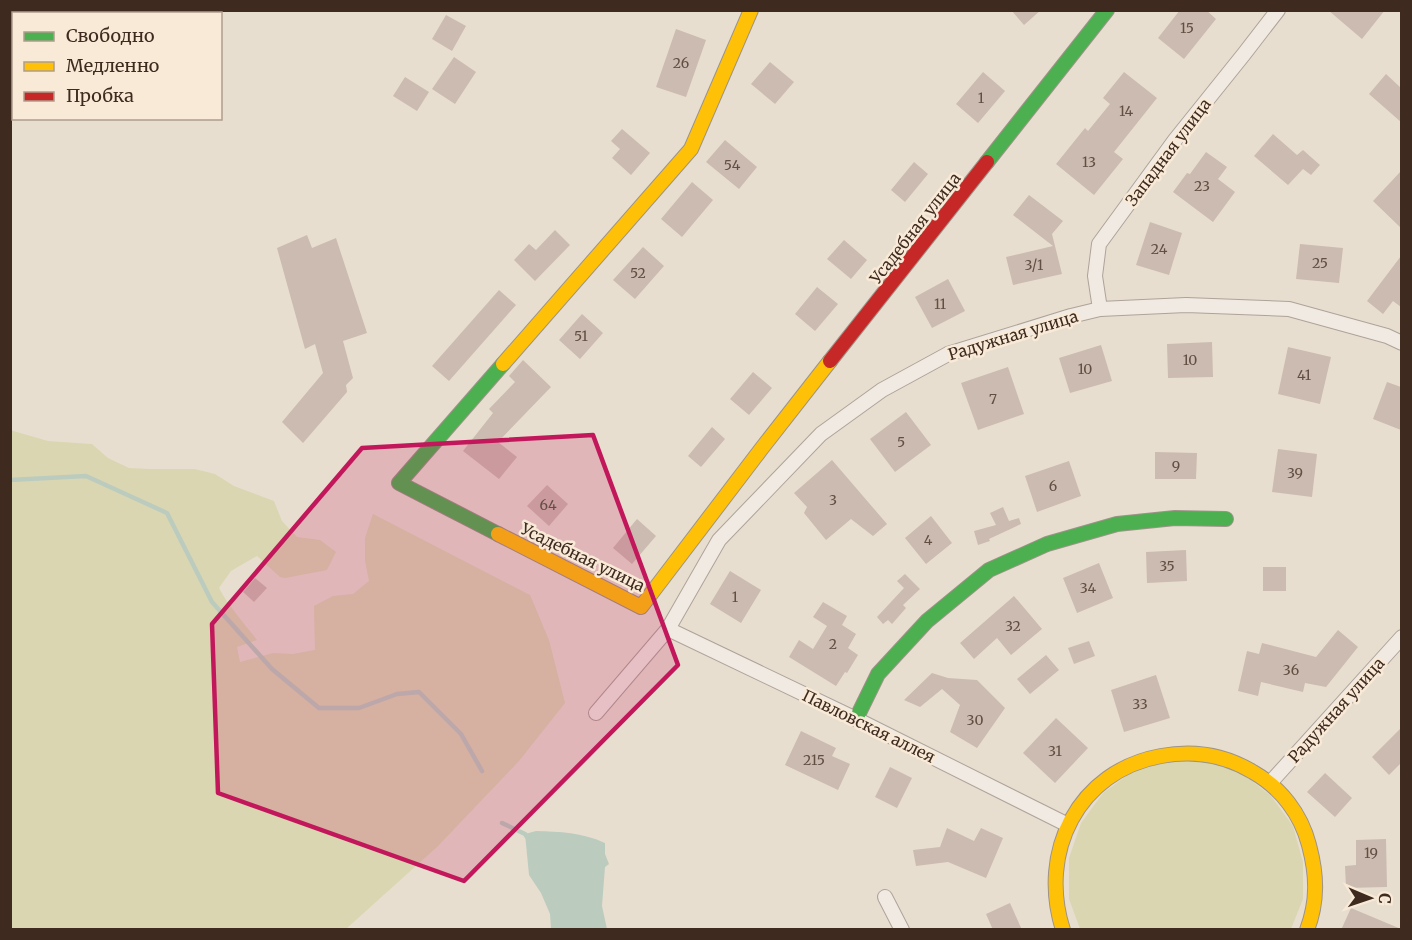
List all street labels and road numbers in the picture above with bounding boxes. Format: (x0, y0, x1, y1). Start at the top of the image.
street label: Западная улица (1121, 94, 1215, 210)
street label: Усадебная улица (865, 168, 965, 288)
street label: Радужная улица (946, 306, 1081, 364)
street label: Усадебная улица (517, 518, 649, 596)
street label: Радужная улица (1284, 653, 1389, 767)
street label: Павловская аллея (799, 685, 939, 767)

